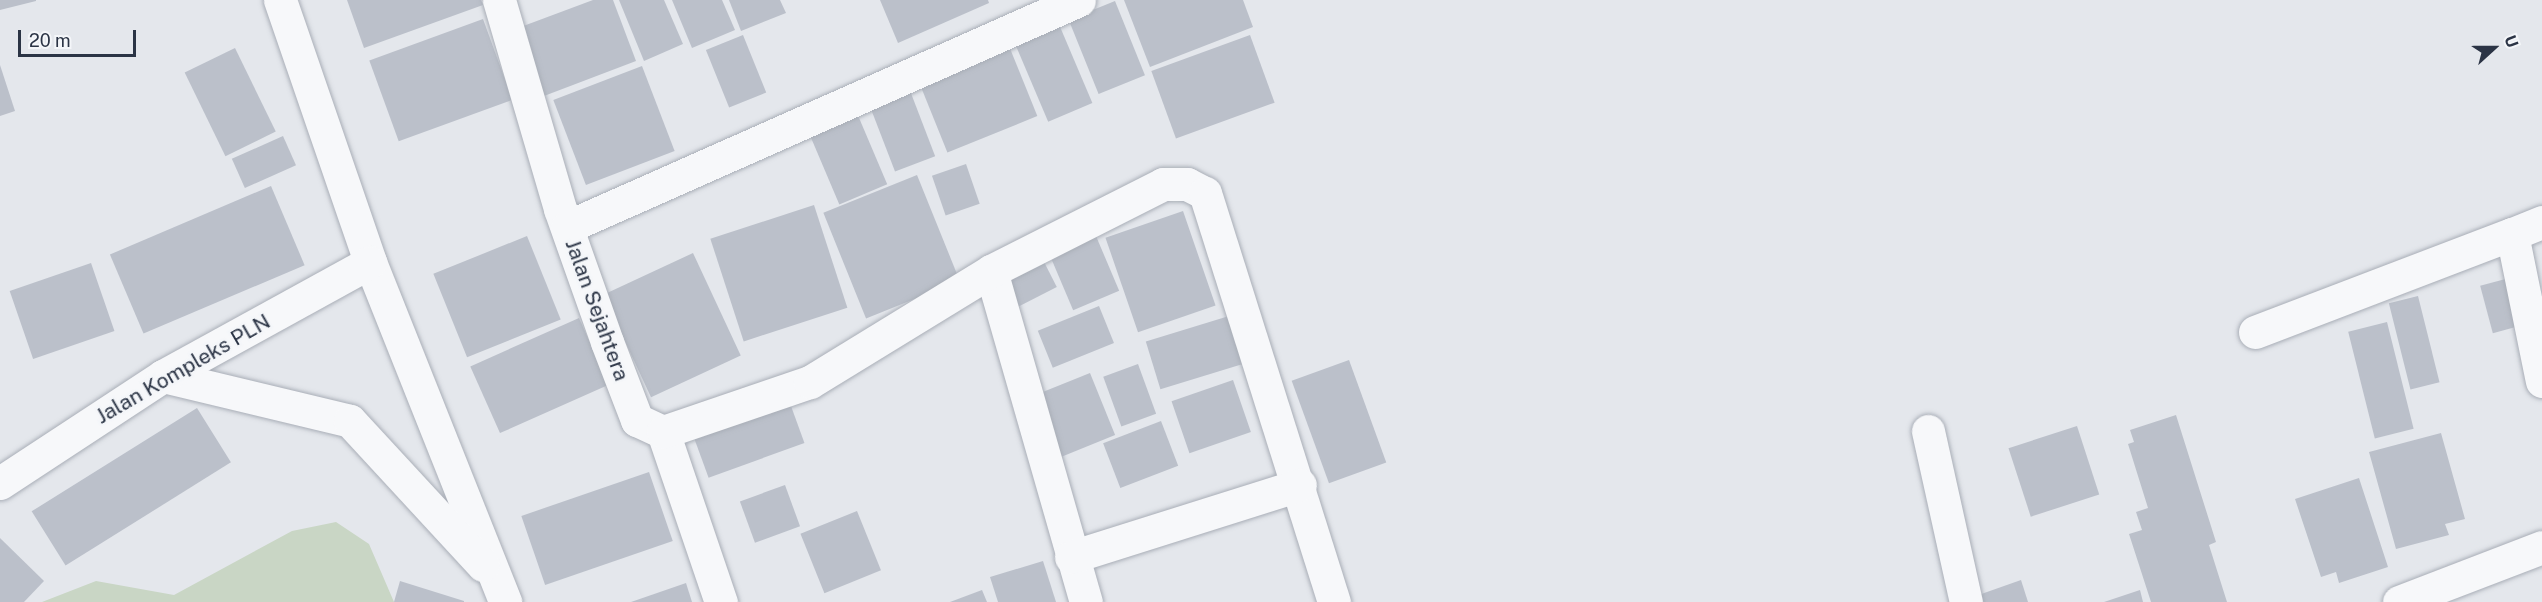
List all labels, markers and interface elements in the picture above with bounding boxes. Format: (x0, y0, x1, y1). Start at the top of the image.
scale bar (21, 18, 140, 56)
north arrow (2464, 18, 2524, 78)
text: 20 m (29, 30, 71, 51)
text: U (2500, 33, 2522, 50)
street label: Jalan Sejahtera (560, 236, 634, 384)
street label: Jalan Kompleks PLN (91, 309, 275, 429)

